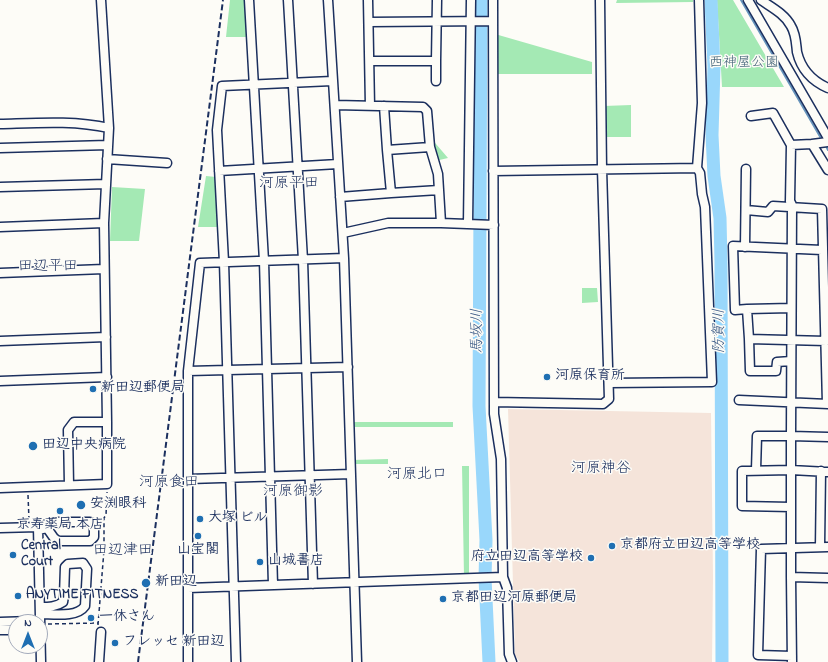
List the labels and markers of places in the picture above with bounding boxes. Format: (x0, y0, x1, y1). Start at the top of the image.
place label: 河原保育所 (555, 369, 625, 385)
marker: 河原保育所 (542, 372, 552, 382)
place label: 新田辺郵便局 (101, 381, 185, 397)
marker: 新田辺郵便局 (88, 384, 98, 394)
place label: 田辺中央病院 (42, 438, 126, 454)
marker: 田辺中央病院 (27, 440, 39, 452)
place label: 安渕眼科 (90, 497, 146, 513)
marker: 安渕眼科 (75, 499, 87, 511)
marker: 京寿薬局 本店 (55, 506, 65, 516)
place label: 大塚 ビル (208, 511, 267, 527)
marker: 大塚 ビル (195, 514, 205, 524)
place label: 京寿薬局 本店 (16, 518, 104, 534)
marker: 山宝閣 (193, 531, 203, 541)
place label: 京都府立田辺高等学校 (620, 538, 760, 554)
place label: Central Court (21, 539, 61, 572)
marker: 京都府立田辺高等学校 (607, 541, 617, 551)
place label: 山宝閣 (177, 543, 219, 559)
marker: Central Court (8, 550, 18, 560)
place label: 府立田辺高等学校 (471, 550, 583, 566)
marker: 府立田辺高等学校 (586, 553, 596, 563)
place label: 山城書店 (268, 554, 324, 570)
marker: 山城書店 (255, 557, 265, 567)
place label: 新田辺 (155, 575, 197, 591)
marker: 新田辺 (140, 577, 152, 589)
place label: ANYTIME FITNESS (26, 588, 139, 604)
marker: ANYTIME FITNESS (13, 591, 23, 601)
place label: 京都田辺河原郵便局 (451, 591, 577, 607)
marker: 京都田辺河原郵便局 (438, 594, 448, 604)
place label: 一休さん (99, 610, 155, 626)
marker: 一休さん (86, 613, 96, 623)
place label: フレッセ 新田辺 (123, 635, 224, 651)
marker: フレッセ 新田辺 (110, 638, 120, 648)

